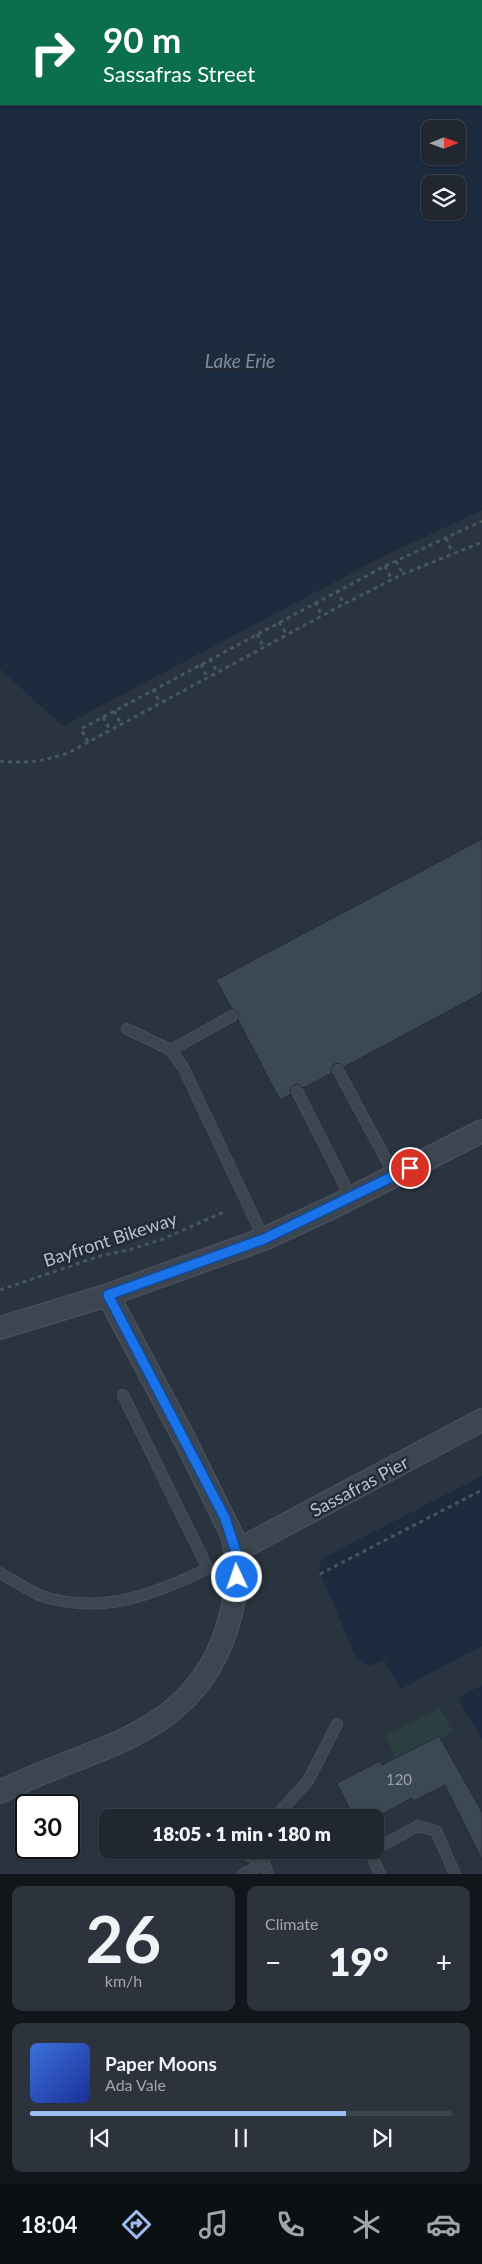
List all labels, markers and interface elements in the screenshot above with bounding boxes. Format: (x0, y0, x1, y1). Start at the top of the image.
text: 90 m (103, 18, 181, 60)
icon: right (20, 20, 85, 85)
text: Sassafras Street (103, 60, 255, 87)
north arrow (421, 120, 466, 165)
map controls (421, 120, 466, 220)
button: layers (421, 175, 466, 220)
water label: Lake Erie (205, 349, 275, 372)
pin (389, 1147, 431, 1189)
icon: arrive (396, 1154, 424, 1182)
street label: Bayfront Bikeway (40, 1207, 180, 1271)
street label: Sassafras Pier (306, 1451, 412, 1521)
position arrow (210, 1550, 262, 1602)
house number: 120 (386, 1770, 412, 1788)
speed limit sign: 30 (15, 1794, 80, 1859)
text: 18:05 · 1 min · 180 m (152, 1822, 331, 1845)
text: 26 (86, 1899, 161, 1977)
text: Climate (265, 1914, 318, 1933)
text: 19° (329, 1938, 388, 1984)
text: − (265, 1945, 281, 1979)
text: + (436, 1945, 452, 1979)
text: km/h (105, 1971, 142, 1990)
text: Paper Moons (105, 2052, 217, 2075)
text: Ada Vale (105, 2075, 166, 2094)
icon: previous (86, 2124, 114, 2152)
icon: pause (227, 2124, 255, 2152)
icon: next (368, 2124, 396, 2152)
icon: directions (119, 2207, 154, 2242)
icon: music (196, 2207, 231, 2242)
icon: phone (273, 2207, 308, 2242)
icon: climate (349, 2207, 384, 2242)
icon: car (426, 2207, 461, 2242)
text: 18:04 (21, 2211, 78, 2238)

